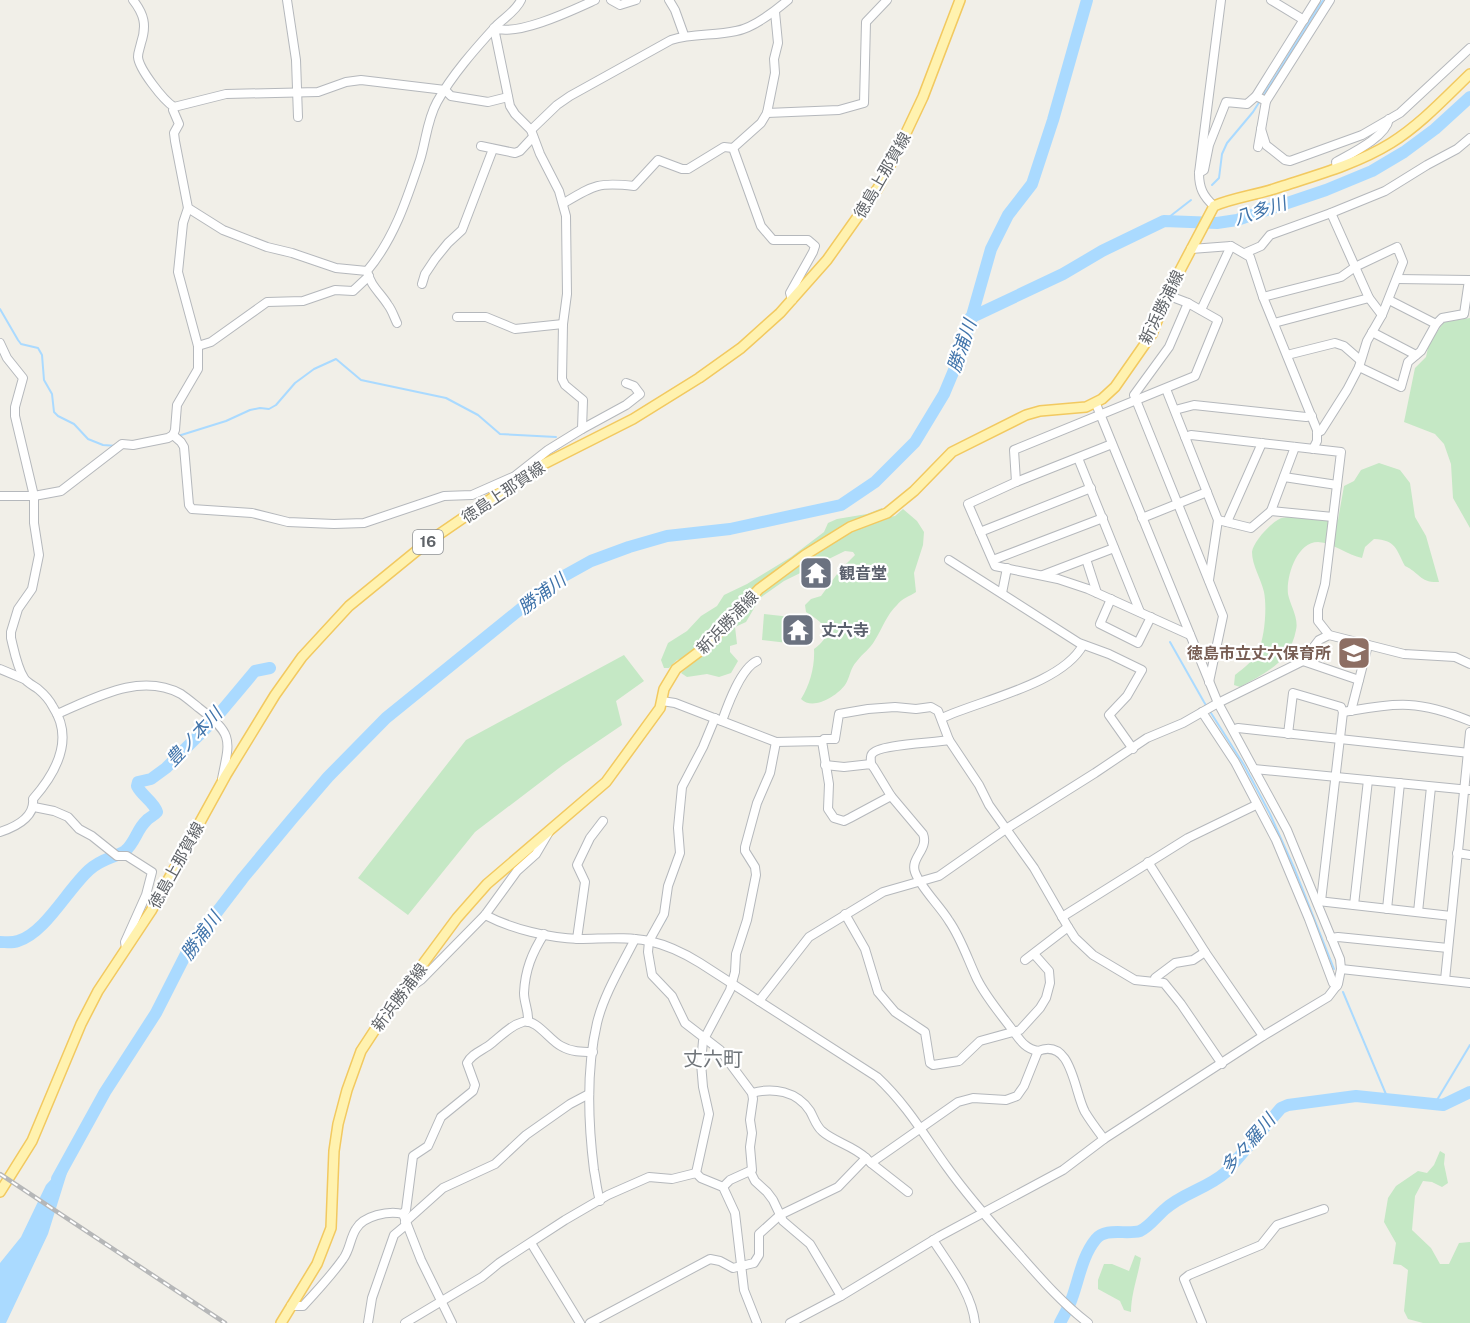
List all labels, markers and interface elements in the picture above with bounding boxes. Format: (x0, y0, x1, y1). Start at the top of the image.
street label: 徳島上那賀線 (850, 129, 915, 222)
water label: 八多川 (1231, 192, 1291, 229)
street label: 新浜勝浦線 (1135, 267, 1188, 347)
water label: 勝浦川 (943, 315, 981, 375)
street label: 徳島上那賀線 (458, 458, 548, 527)
road number: 16 (413, 530, 443, 554)
temple icon: 観音堂 (798, 555, 834, 591)
place label: 観音堂 (839, 564, 887, 583)
water label: 勝浦川 (514, 568, 571, 618)
street label: 新浜勝浦線 (693, 587, 762, 658)
temple icon: 丈六寺 (780, 612, 816, 648)
place label: 丈六寺 (821, 621, 869, 640)
school or university icon: 徳島市立丈六保育所 (1336, 635, 1372, 671)
place label: 徳島市立丈六保育所 (1187, 644, 1331, 663)
water label: 豊ノ本川 (161, 702, 227, 770)
street label: 徳島上那賀線 (145, 819, 208, 912)
water label: 勝浦川 (176, 906, 226, 964)
street label: 新浜勝浦線 (368, 960, 431, 1035)
district label: 丈六町 (683, 1047, 743, 1071)
water label: 多々羅川 (1216, 1108, 1280, 1178)

